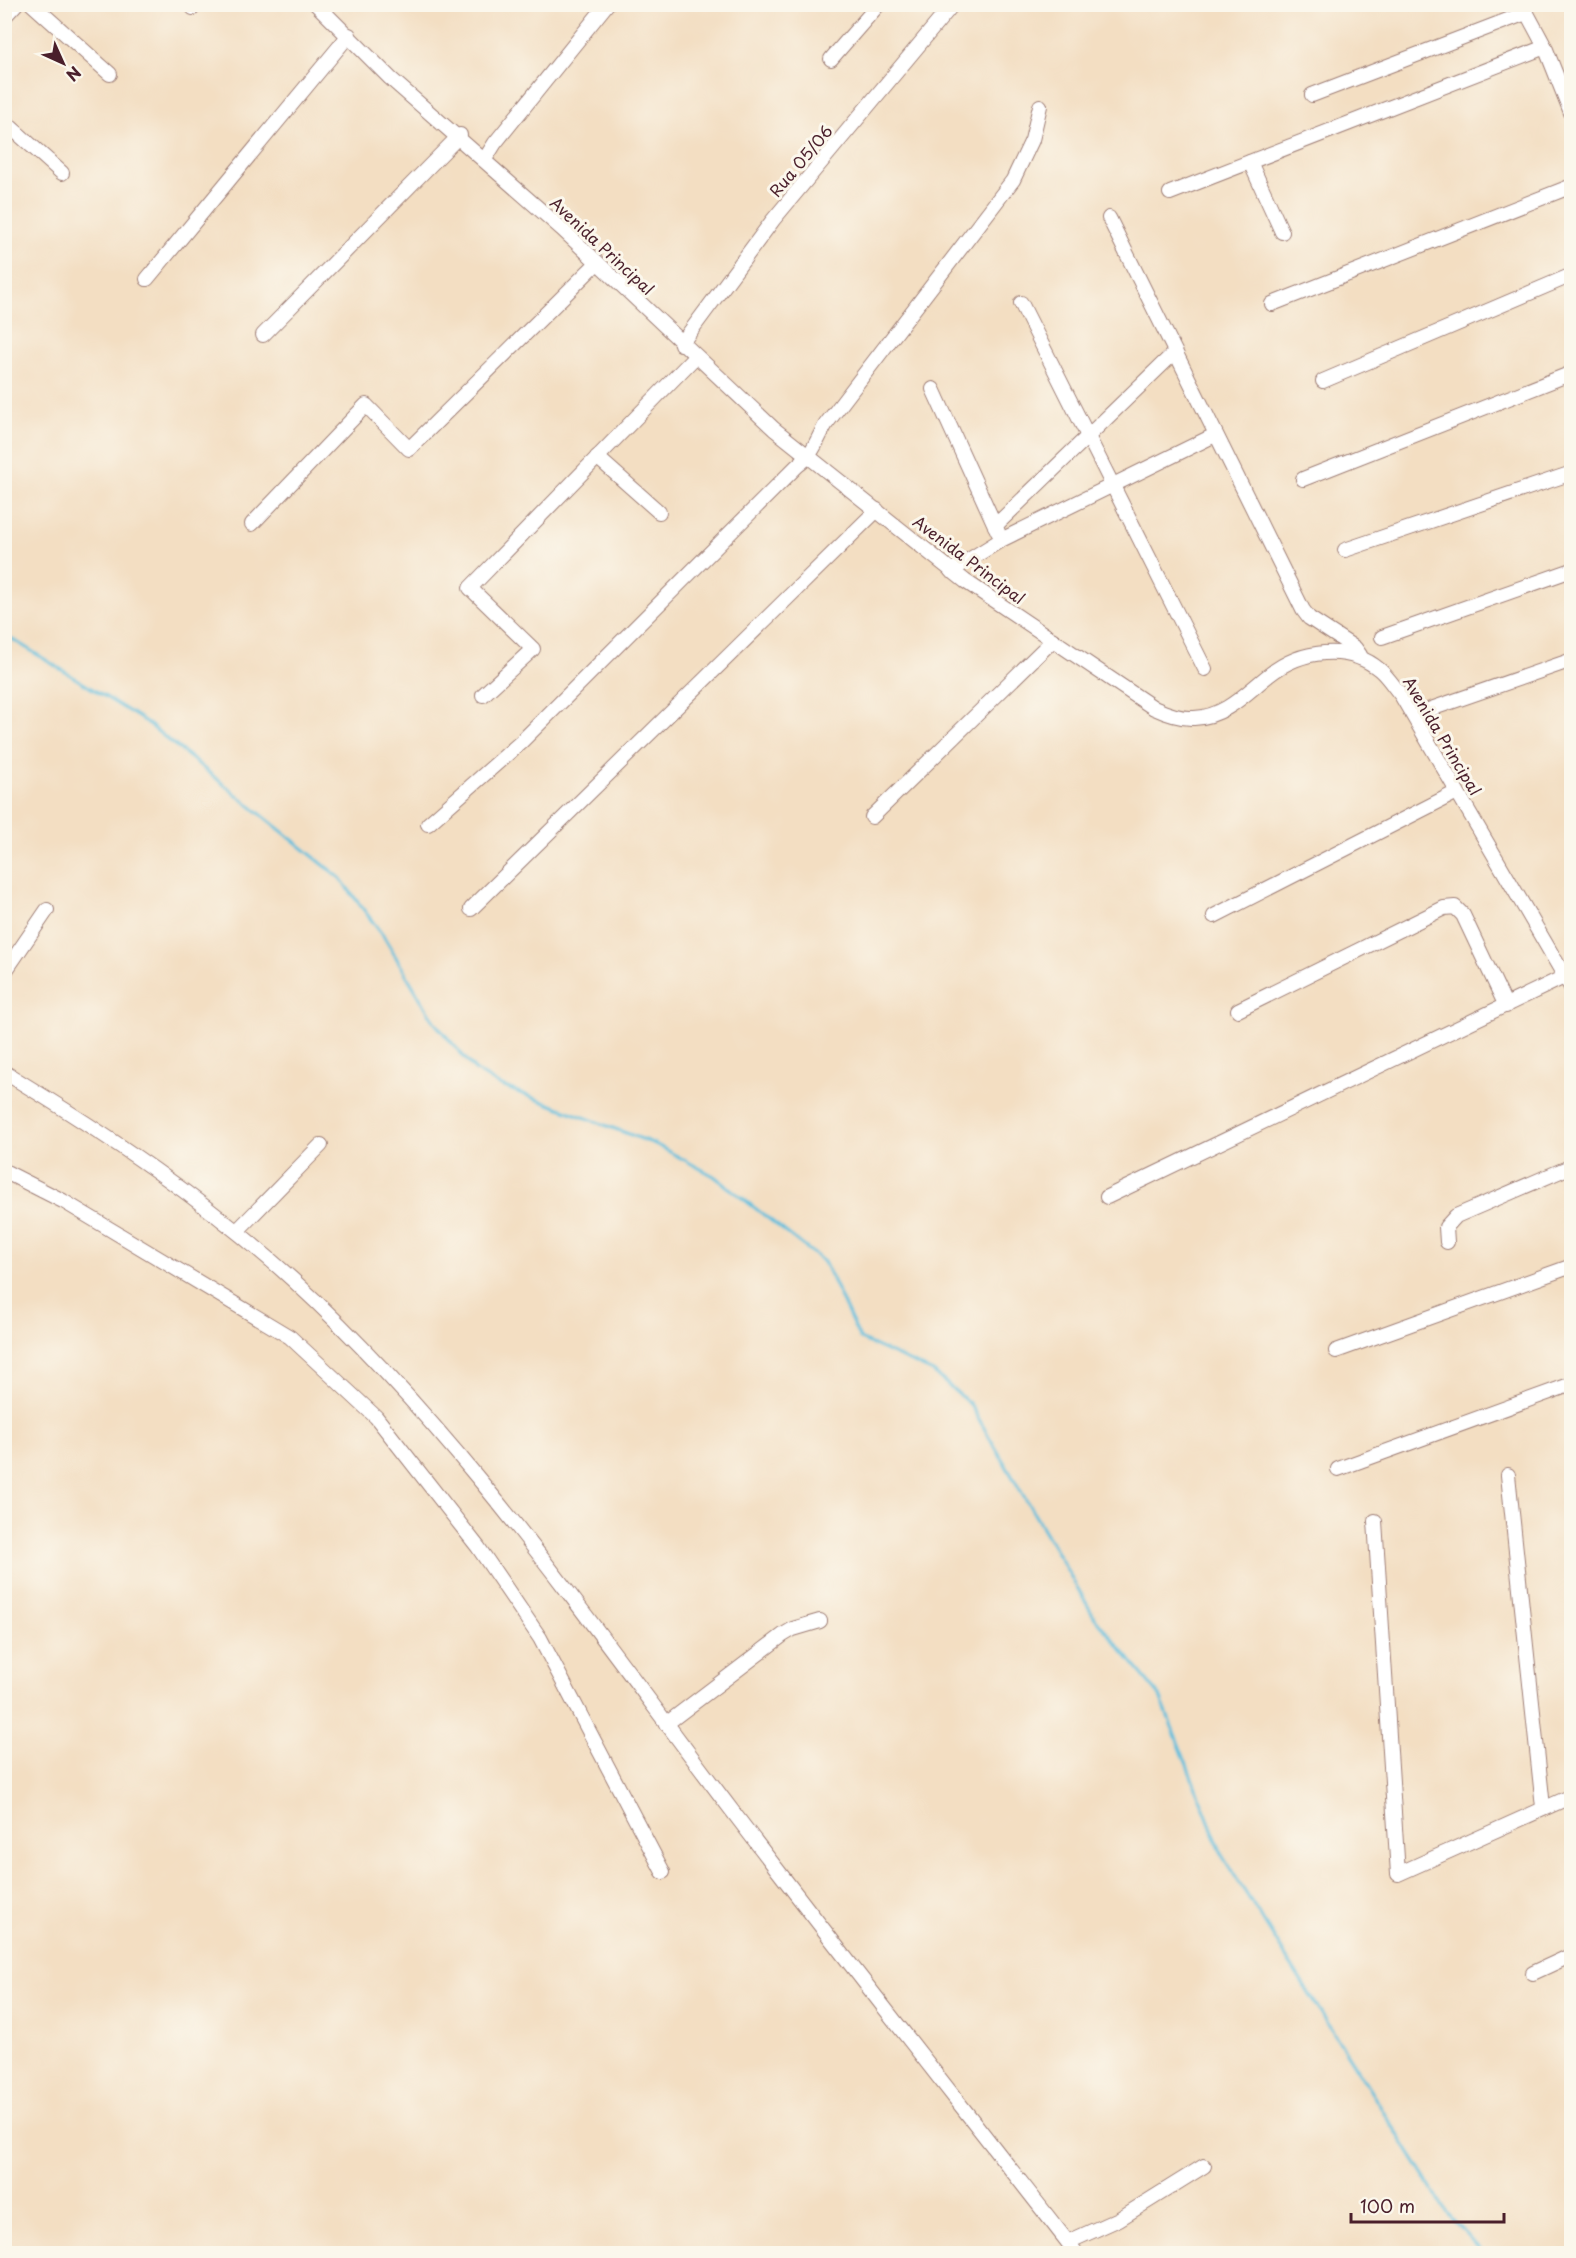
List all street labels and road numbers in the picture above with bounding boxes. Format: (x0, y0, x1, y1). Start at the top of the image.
street label: Rua 05/06 (763, 119, 838, 202)
street label: Avenida Principal (545, 191, 660, 300)
street label: Avenida Principal (909, 509, 1031, 609)
street label: Avenida Principal (1398, 672, 1488, 799)

